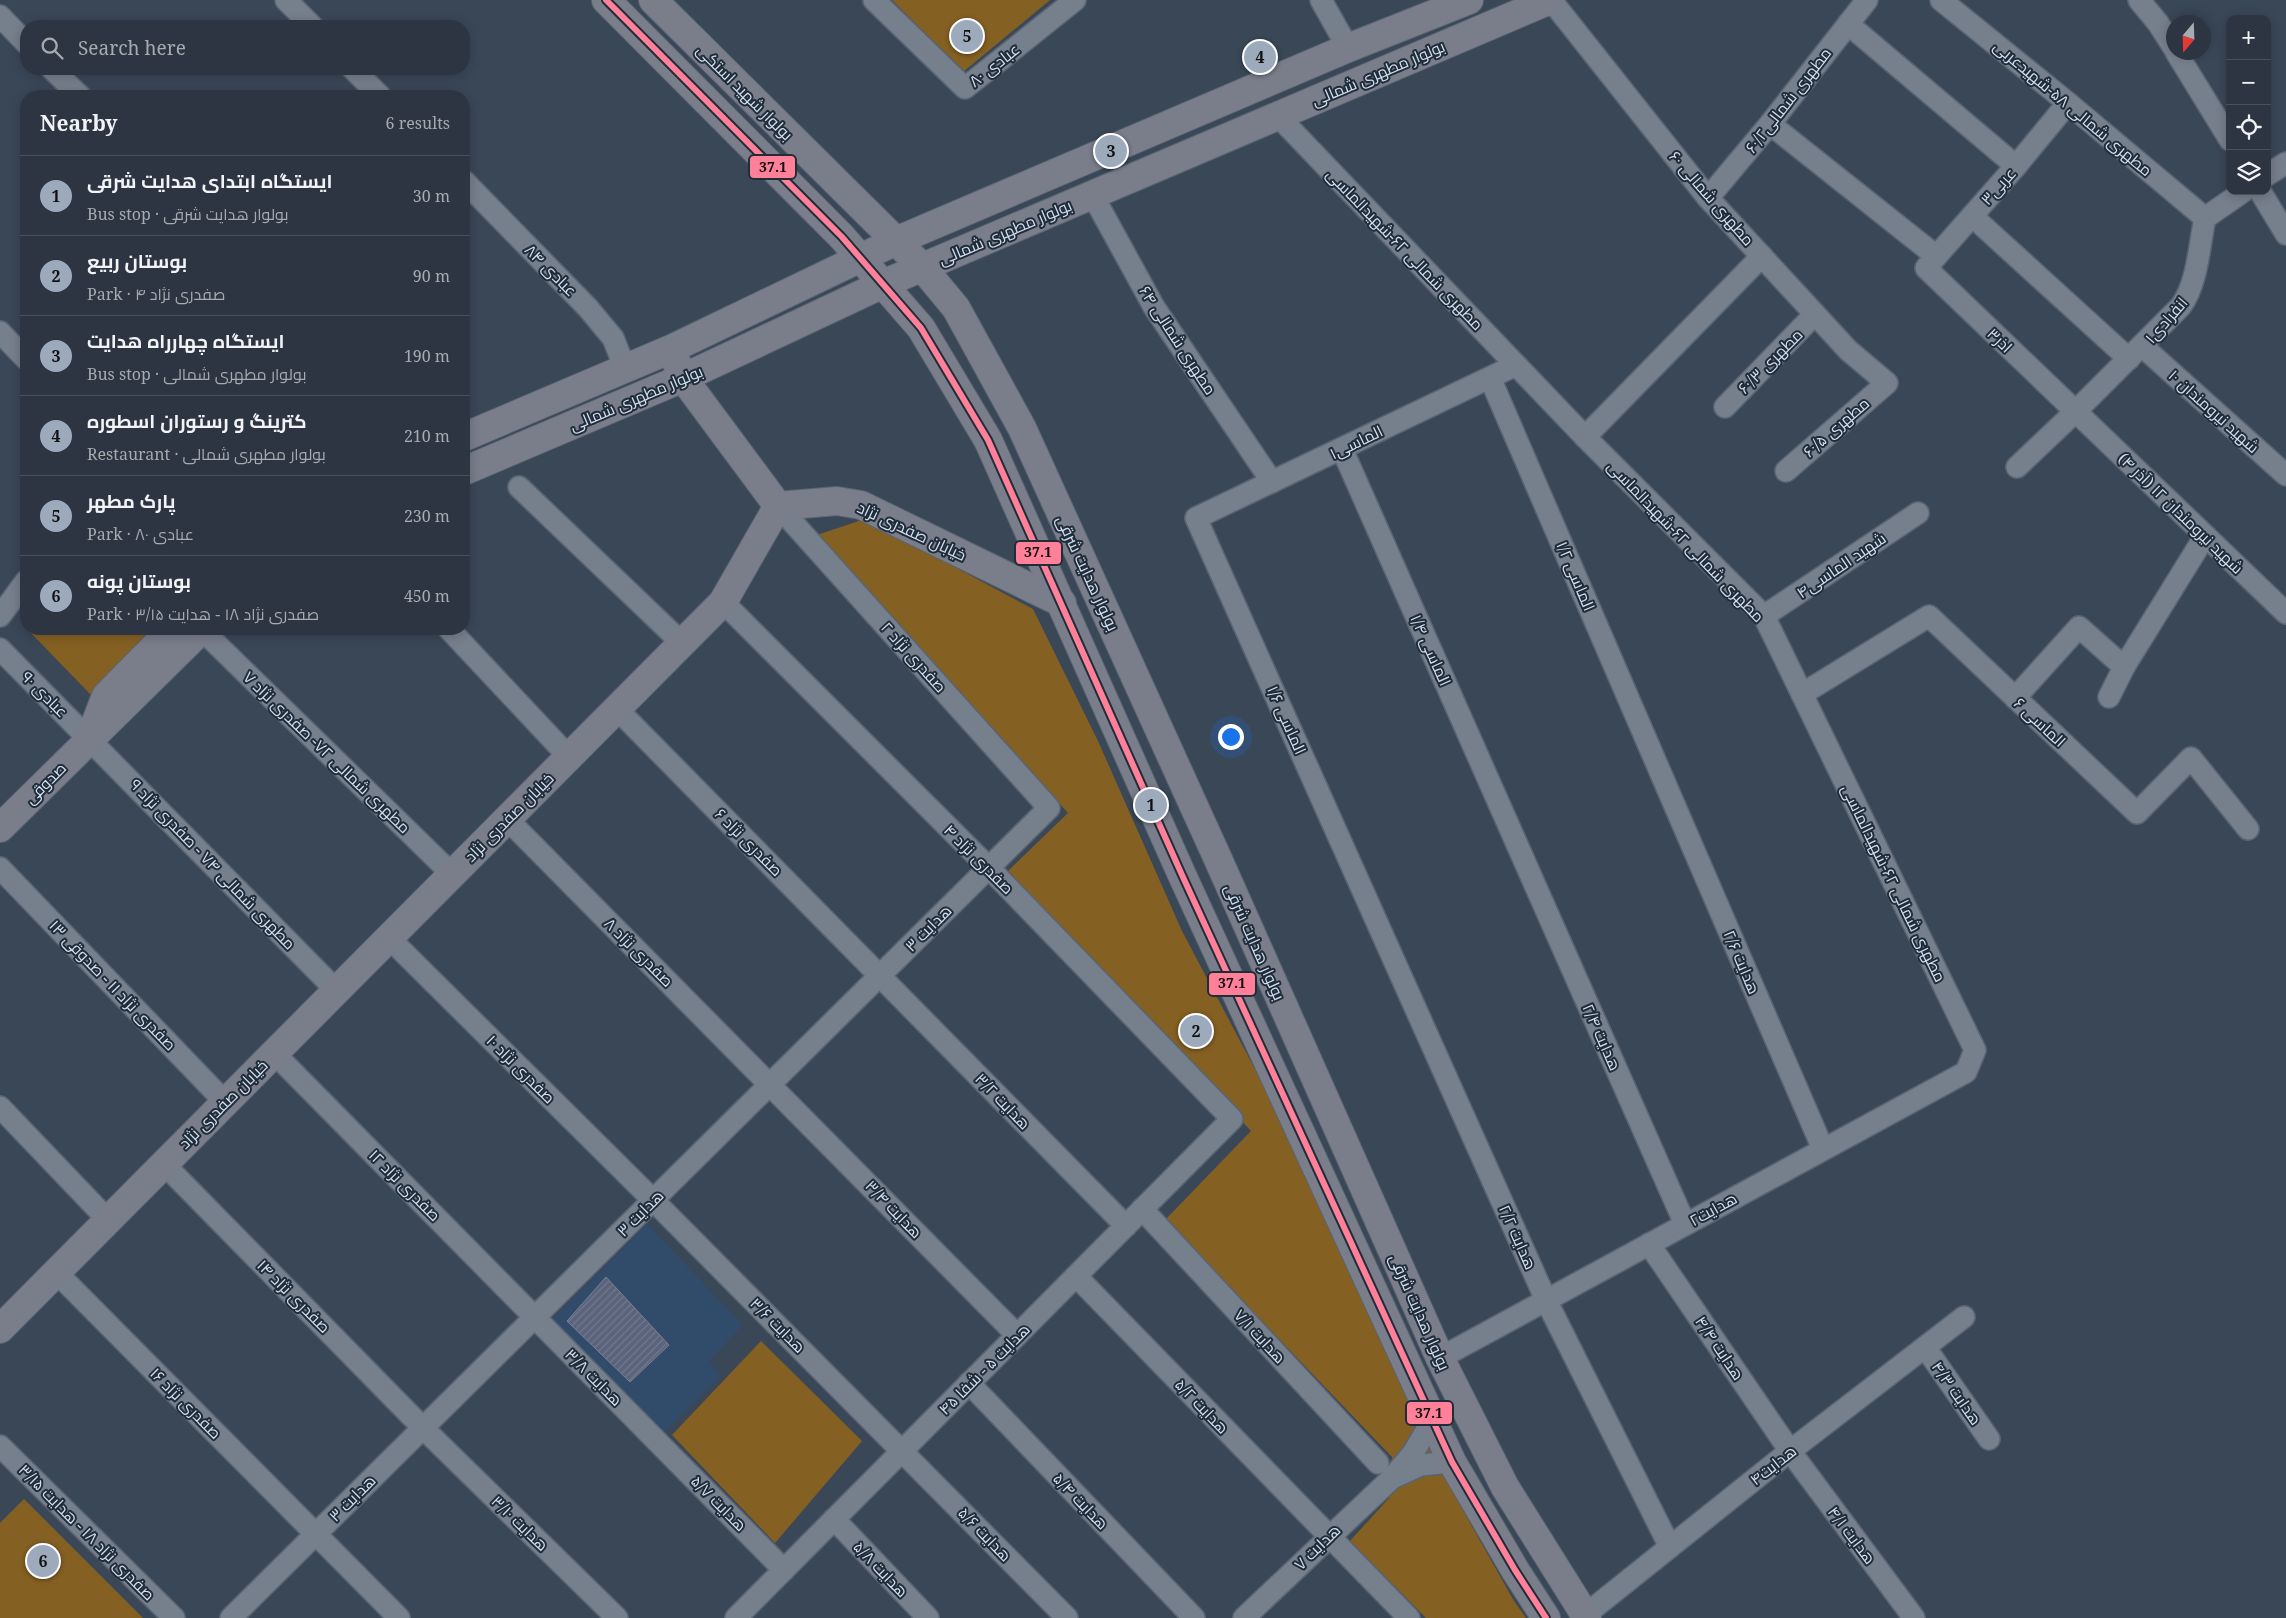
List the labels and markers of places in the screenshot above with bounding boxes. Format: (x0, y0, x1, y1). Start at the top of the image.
pin: 5 (951, 17, 983, 55)
pin: 4 (1244, 38, 1276, 76)
pin: 3 (1095, 132, 1127, 170)
pin: 1 (1135, 786, 1167, 824)
pin: 2 (1180, 1012, 1212, 1050)
pin: 6 (27, 1542, 59, 1580)

